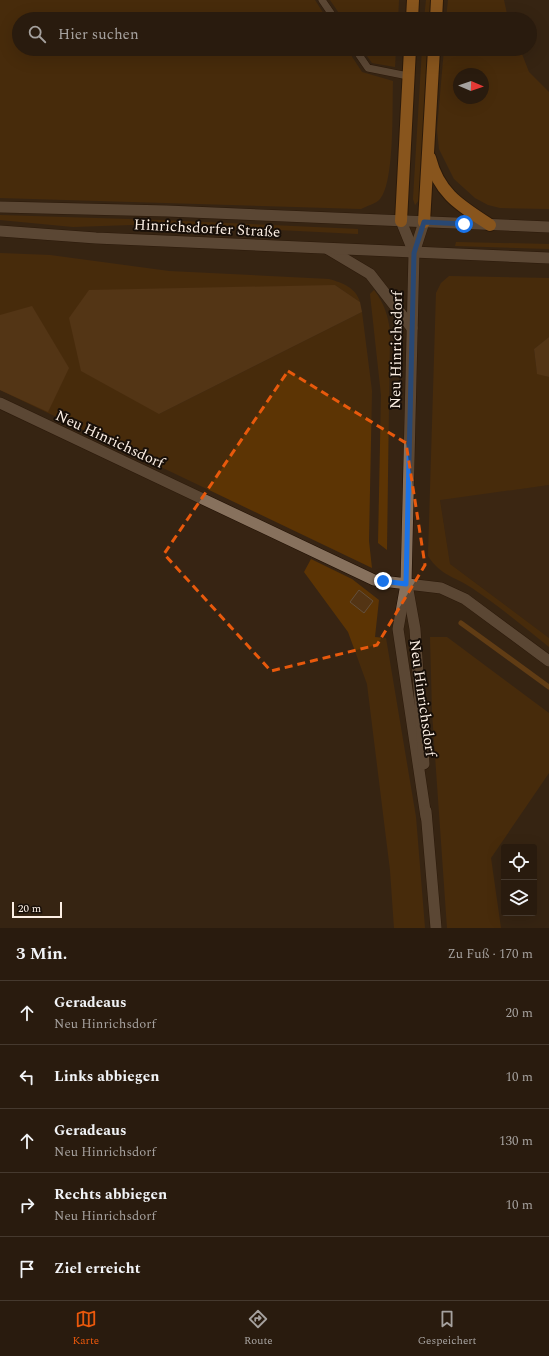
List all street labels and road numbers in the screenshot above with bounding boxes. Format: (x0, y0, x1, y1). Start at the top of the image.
street label: Hinrichsdorfer Straße (133, 213, 281, 244)
street label: Neu Hinrichsdorf (384, 289, 409, 409)
street label: Neu Hinrichsdorf (52, 404, 170, 476)
street label: Neu Hinrichsdorf (403, 638, 442, 760)

